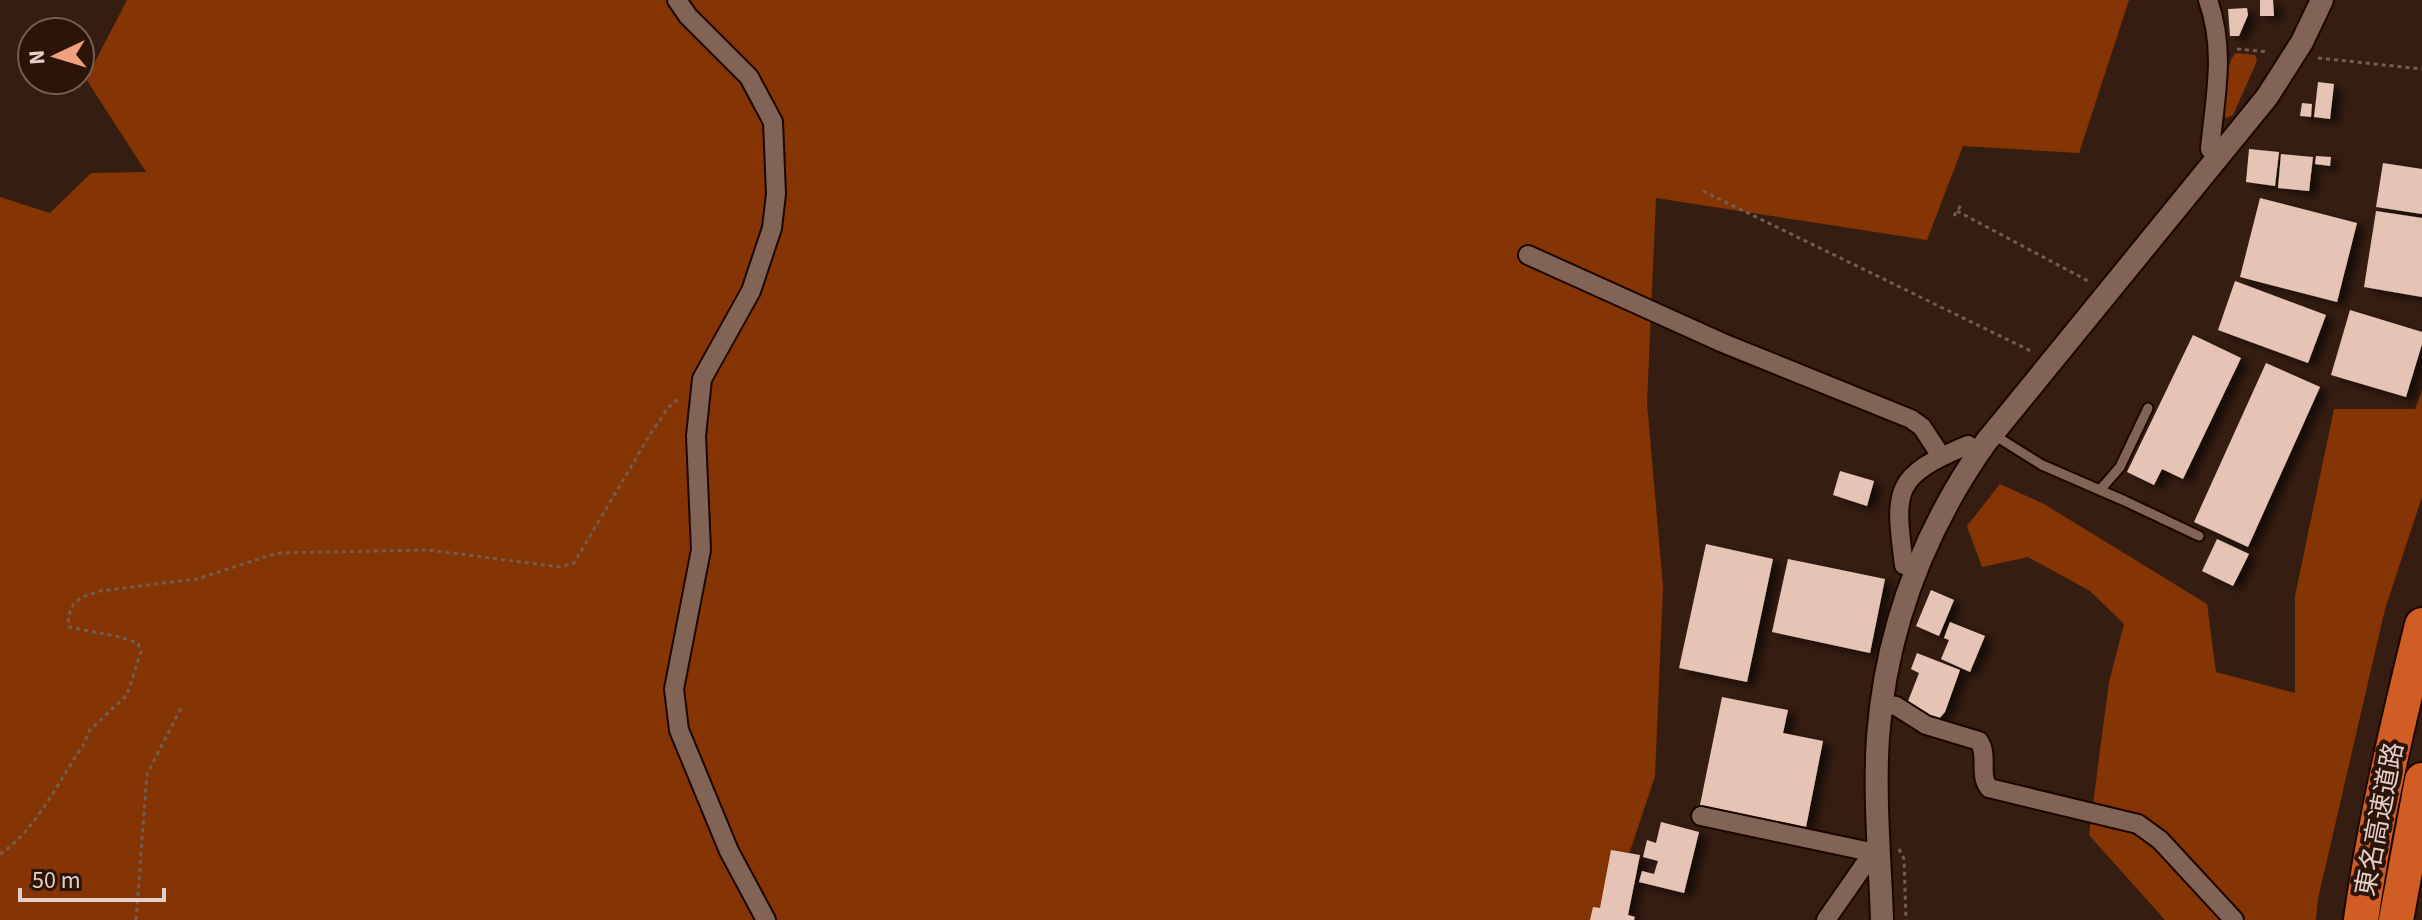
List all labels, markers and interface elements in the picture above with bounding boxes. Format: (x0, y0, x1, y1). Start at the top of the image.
north arrow (16, 16, 96, 96)
text: N (21, 49, 54, 66)
street label: 東名高速道路 (2346, 739, 2413, 899)
scale bar (20, 852, 164, 902)
text: 50 m (32, 863, 81, 898)

